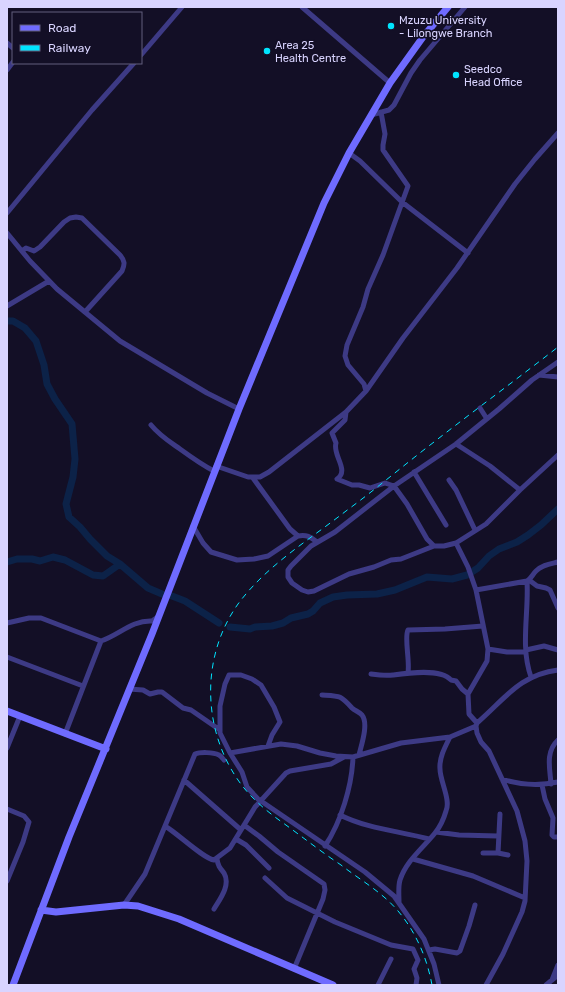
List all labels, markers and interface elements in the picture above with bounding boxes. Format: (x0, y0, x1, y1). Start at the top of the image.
legend (12, 12, 142, 64)
place label: Mzuzu University - Lilongwe Branch (399, 14, 493, 40)
text: Road (48, 21, 76, 35)
marker: Mzuzu University - Lilongwe Branch (386, 21, 396, 31)
place label: Area 25 Health Centre (275, 39, 346, 65)
text: Railway (48, 41, 91, 55)
marker: Area 25 Health Centre (262, 46, 272, 56)
place label: Seedco Head Office (464, 63, 522, 89)
marker: Seedco Head Office (451, 70, 461, 80)

